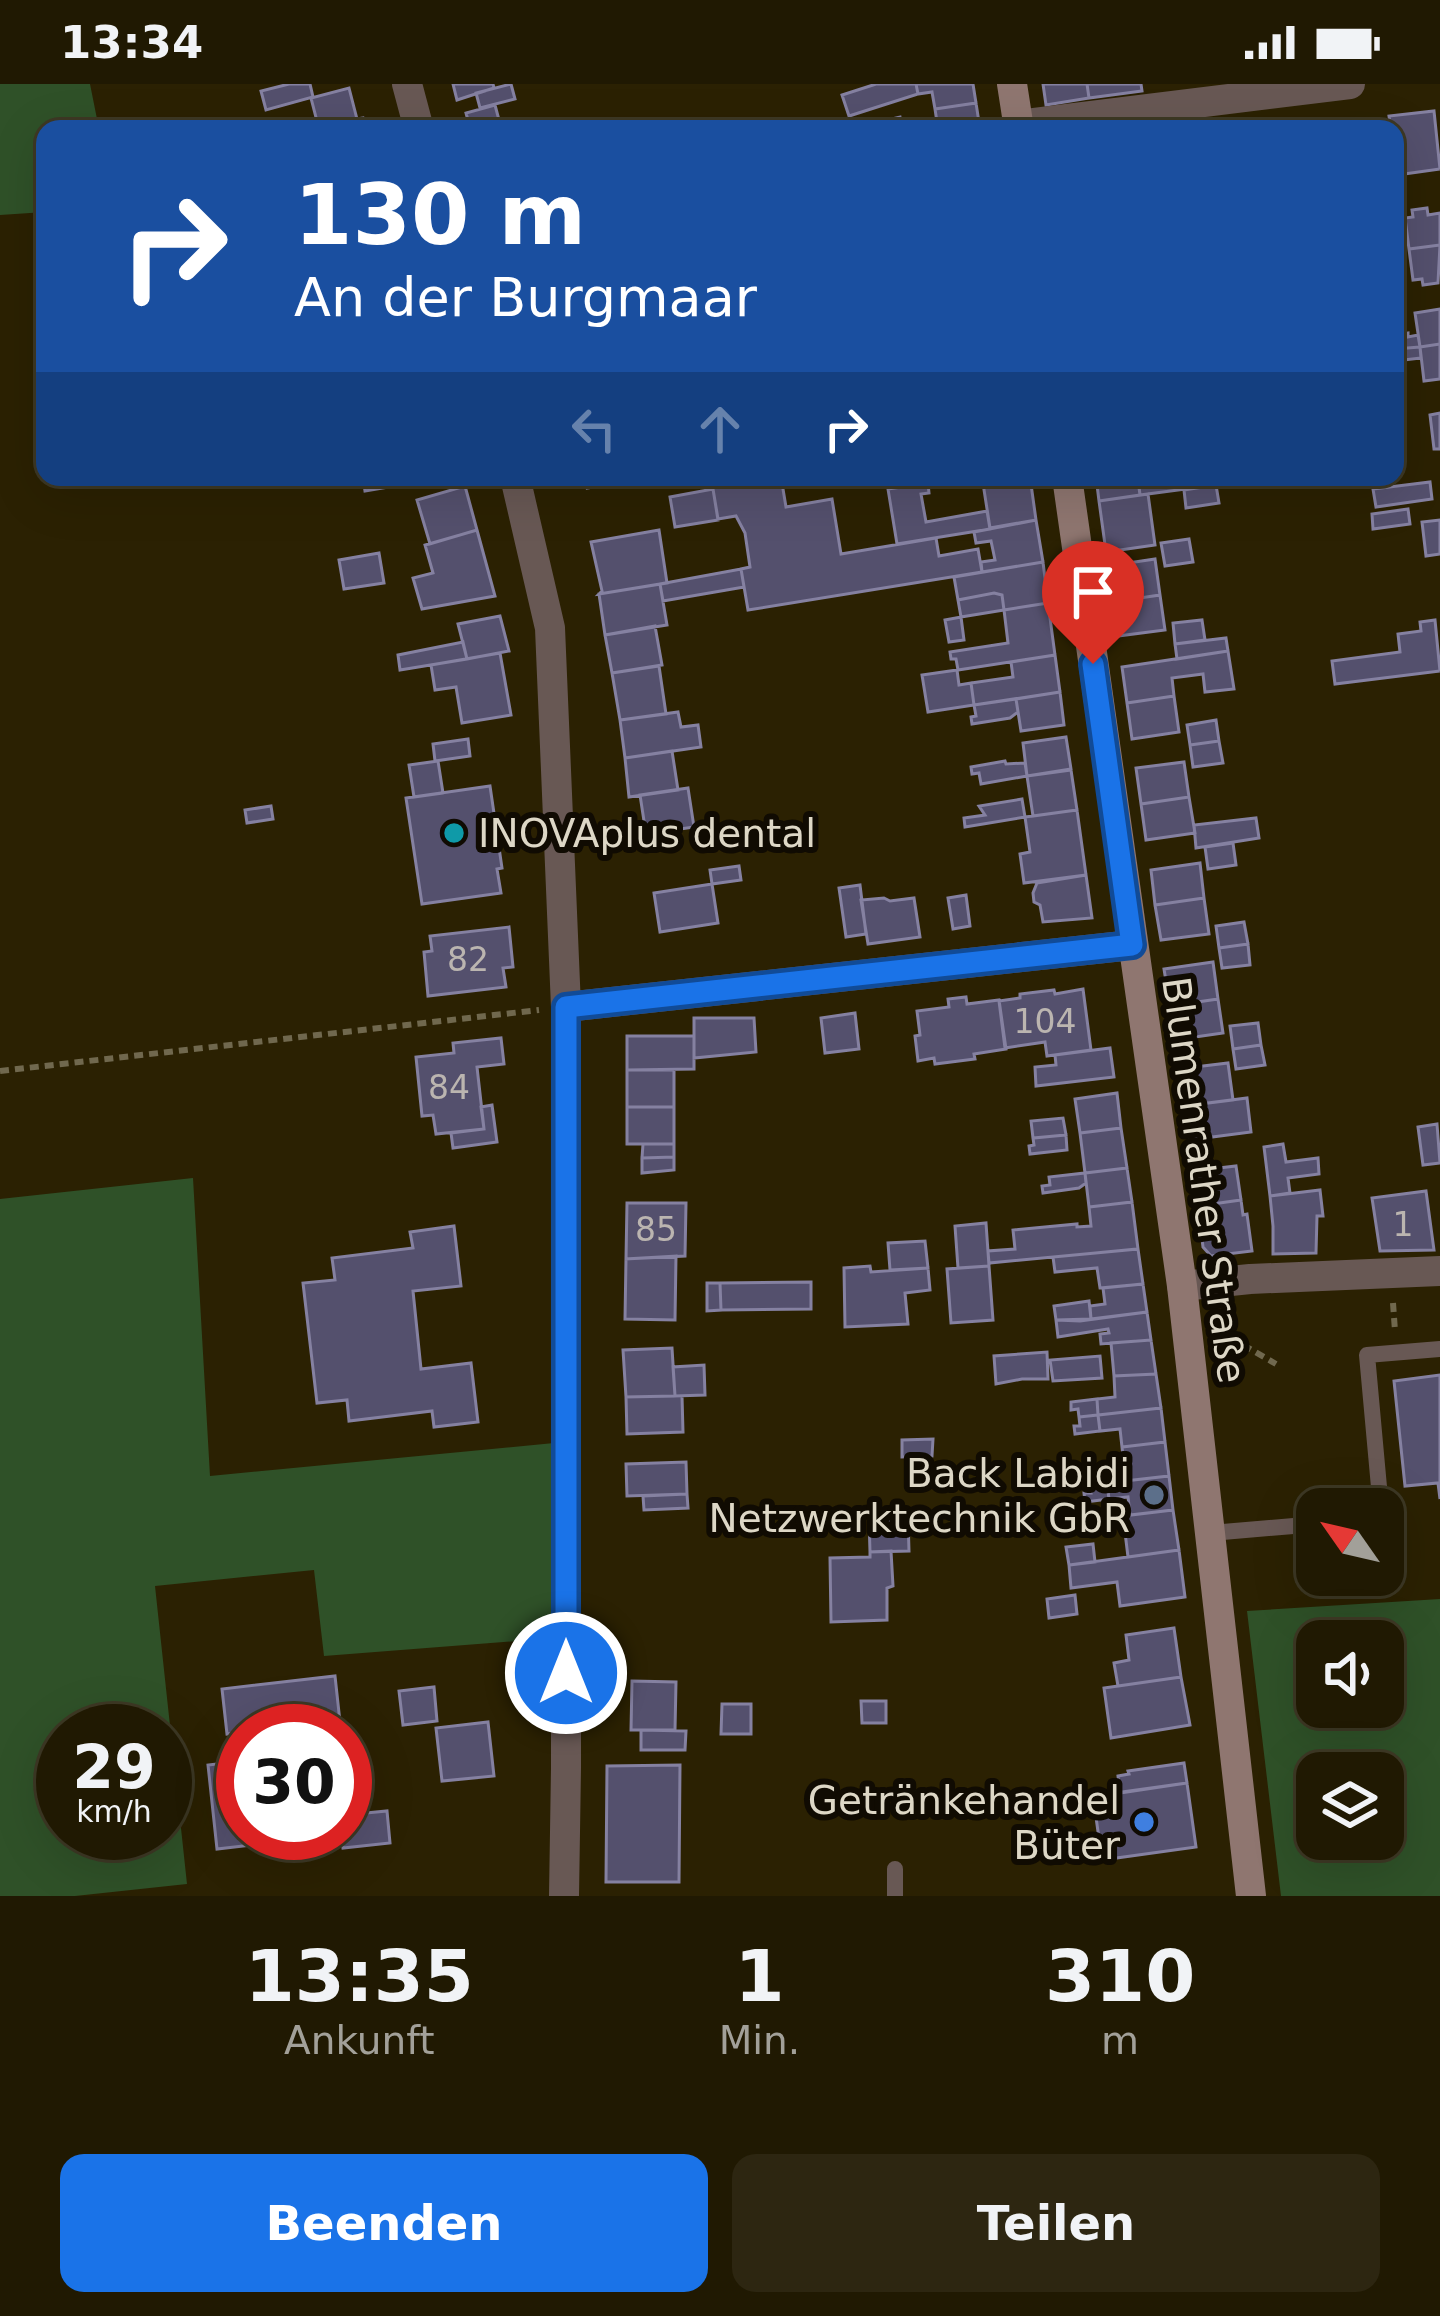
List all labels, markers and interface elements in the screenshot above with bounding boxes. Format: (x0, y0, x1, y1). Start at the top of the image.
text: 13:34 (60, 16, 203, 69)
text: 130 m (294, 166, 586, 264)
icon: right (96, 168, 252, 324)
text: An der Burgmaar (294, 266, 757, 329)
icon: left (561, 396, 627, 462)
icon: ahead (687, 396, 753, 462)
icon: right (813, 396, 879, 462)
pin (1042, 541, 1144, 664)
icon: arrive (1060, 559, 1126, 625)
place label: INOVAplus dental (478, 811, 816, 856)
marker: INOVAplus dental (441, 820, 467, 846)
house number: 82 (447, 940, 489, 979)
street label: Blumenrather Straße (1153, 974, 1255, 1386)
house number: 104 (1014, 1002, 1077, 1041)
house number: 84 (428, 1068, 470, 1107)
house number: 1 (1393, 1205, 1414, 1244)
house number: 85 (635, 1210, 677, 1249)
place label: Back Labidi Netzwerktechnik GbR (709, 1451, 1130, 1541)
marker: Back Labidi Netzwerktechnik GbR (1141, 1482, 1167, 1508)
north arrow (1296, 1488, 1404, 1596)
map controls (1296, 1488, 1404, 1860)
position arrow (503, 1610, 629, 1736)
button: sound (1296, 1620, 1404, 1728)
speed limit sign: 30 (216, 1704, 372, 1860)
text: 29 (72, 1732, 156, 1802)
button: layers (1296, 1752, 1404, 1860)
place label: Getränkehandel Büter (808, 1778, 1121, 1868)
text: km/h (76, 1794, 152, 1829)
marker: Getränkehandel Büter (1131, 1809, 1157, 1835)
text: 13:35 (245, 1934, 474, 2018)
text: 1 (734, 1934, 784, 2018)
text: 310 (1045, 1934, 1195, 2018)
text: Ankunft (284, 2018, 435, 2063)
text: Min. (719, 2018, 800, 2063)
text: m (1101, 2018, 1139, 2063)
button: Beenden (60, 2154, 708, 2292)
button: Teilen (732, 2154, 1380, 2292)

